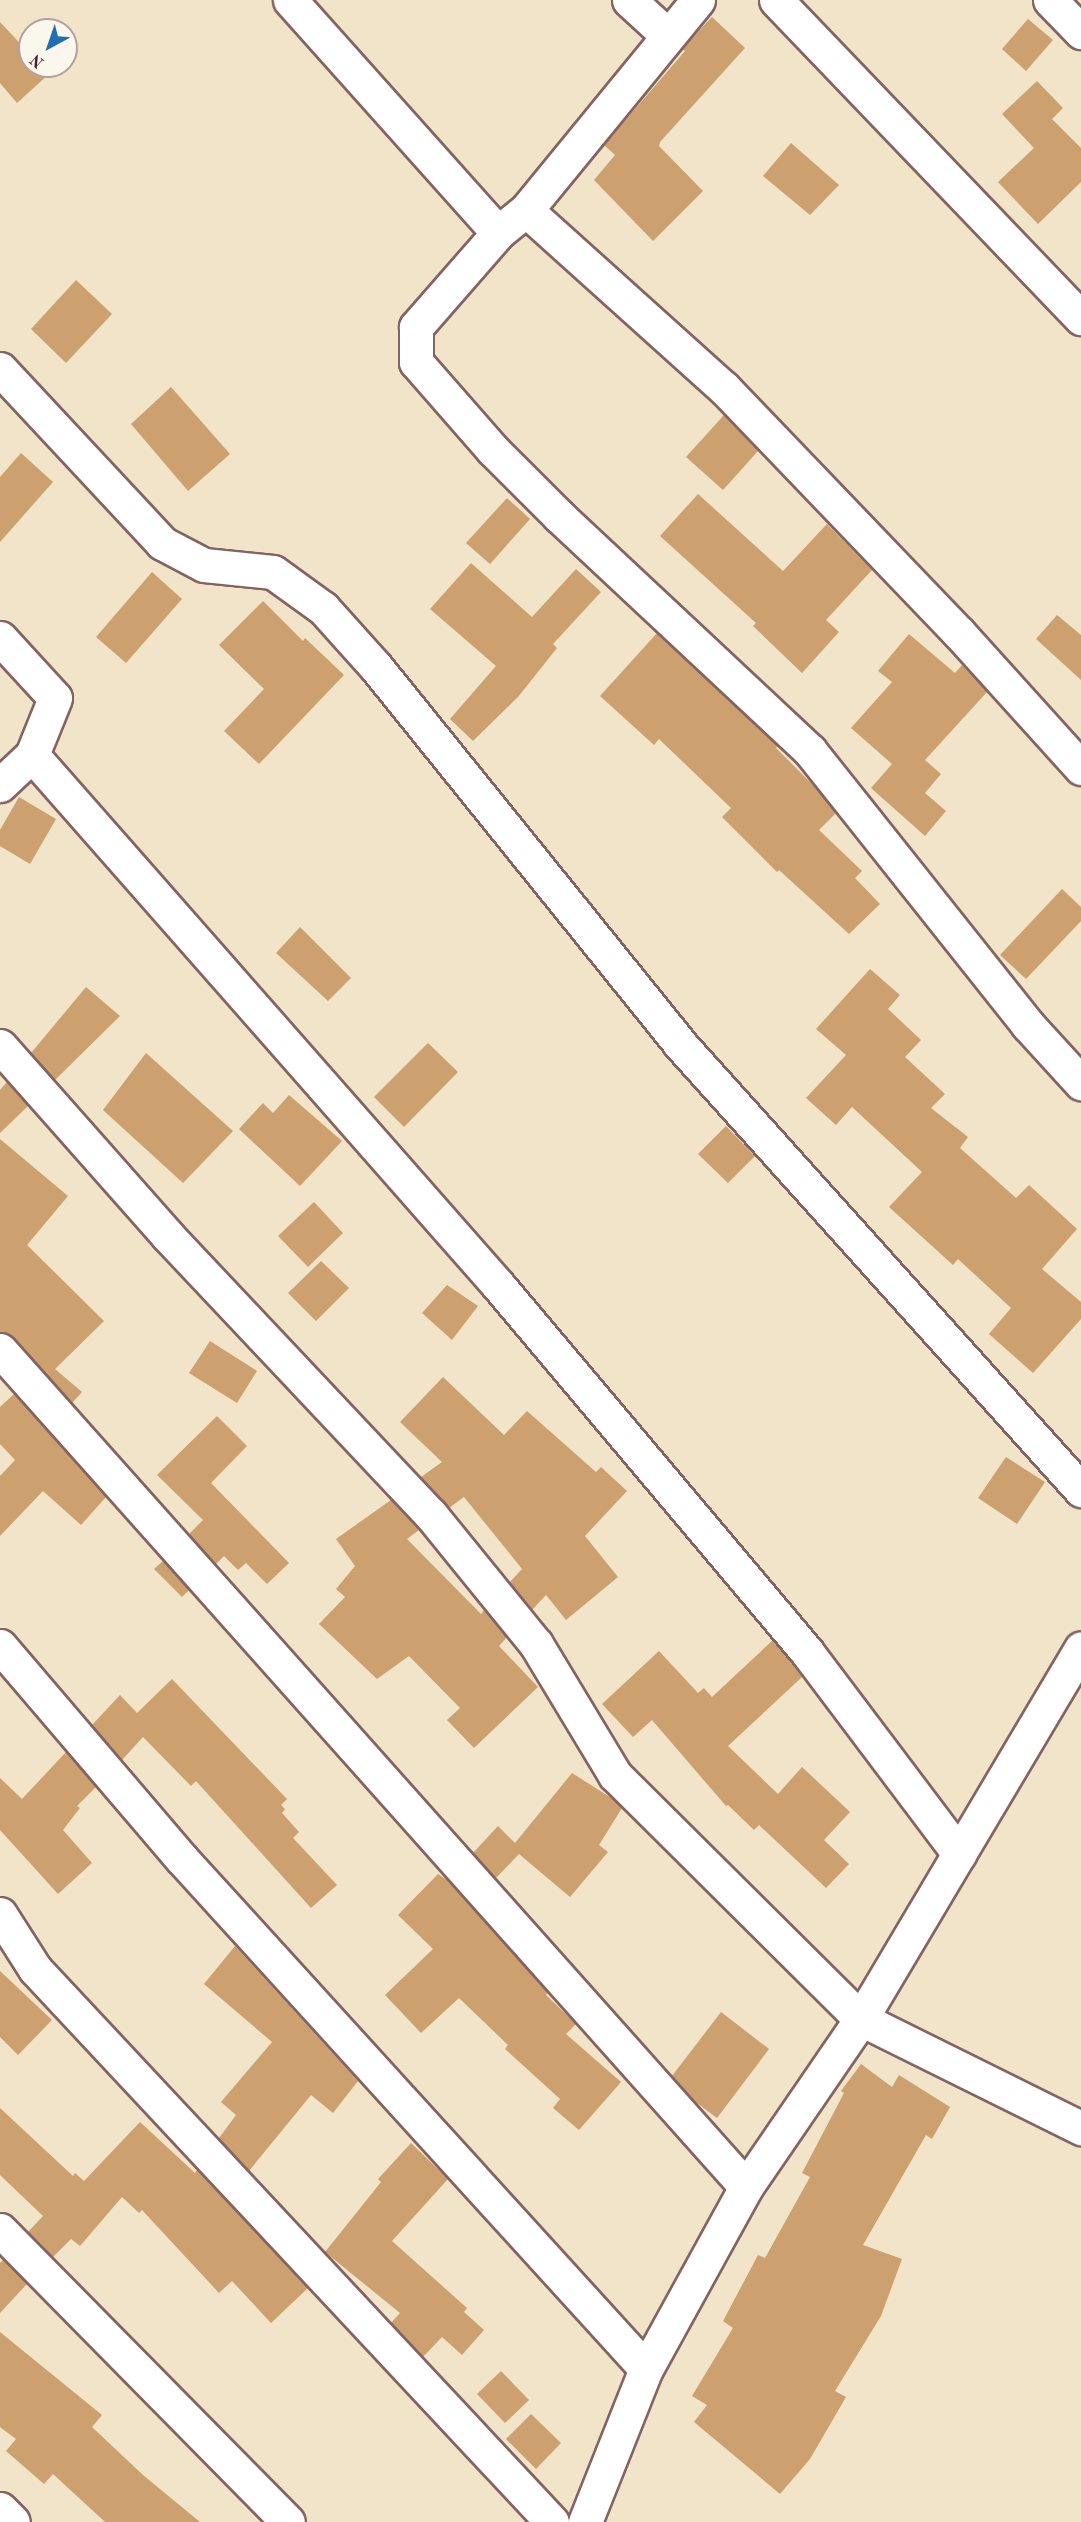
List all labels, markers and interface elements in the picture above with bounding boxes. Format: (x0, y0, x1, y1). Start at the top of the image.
north arrow (18, 18, 78, 78)
text: N (28, 50, 48, 70)

